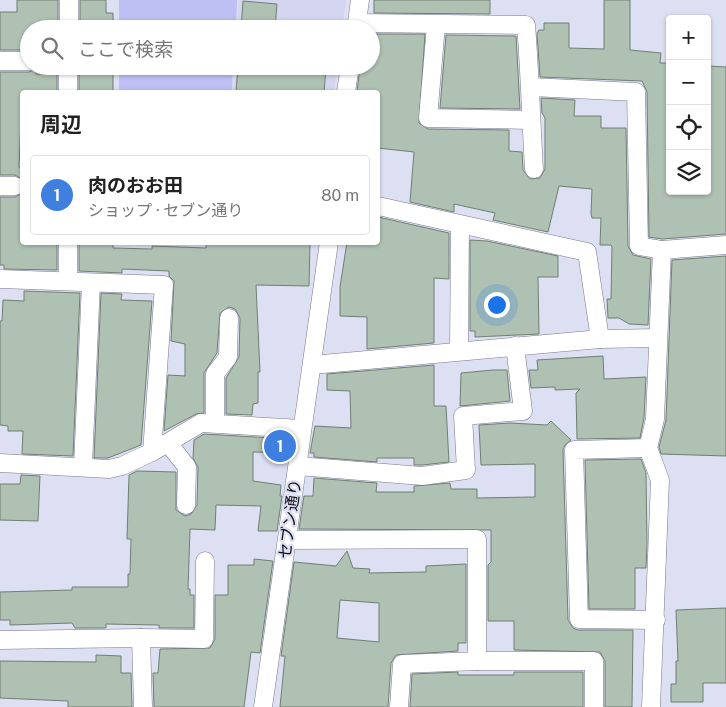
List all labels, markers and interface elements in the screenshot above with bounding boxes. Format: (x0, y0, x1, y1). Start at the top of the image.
map controls (666, 15, 711, 195)
button: + (666, 15, 711, 60)
search box (20, 20, 380, 75)
icon: search (38, 34, 66, 62)
text: ここで検索 (78, 38, 173, 60)
button: − (666, 60, 711, 105)
button: locate (666, 105, 711, 150)
text: 周辺 (40, 112, 82, 137)
button: layers (666, 150, 711, 195)
text: 肉のおお田 (88, 174, 183, 196)
text: 1 (54, 186, 60, 205)
text: 80 m (321, 186, 359, 205)
text: ショップ · セブン通り (88, 201, 243, 220)
your location (484, 292, 510, 318)
pin: 1 (264, 427, 296, 465)
street label: セブン通り (275, 478, 305, 560)

